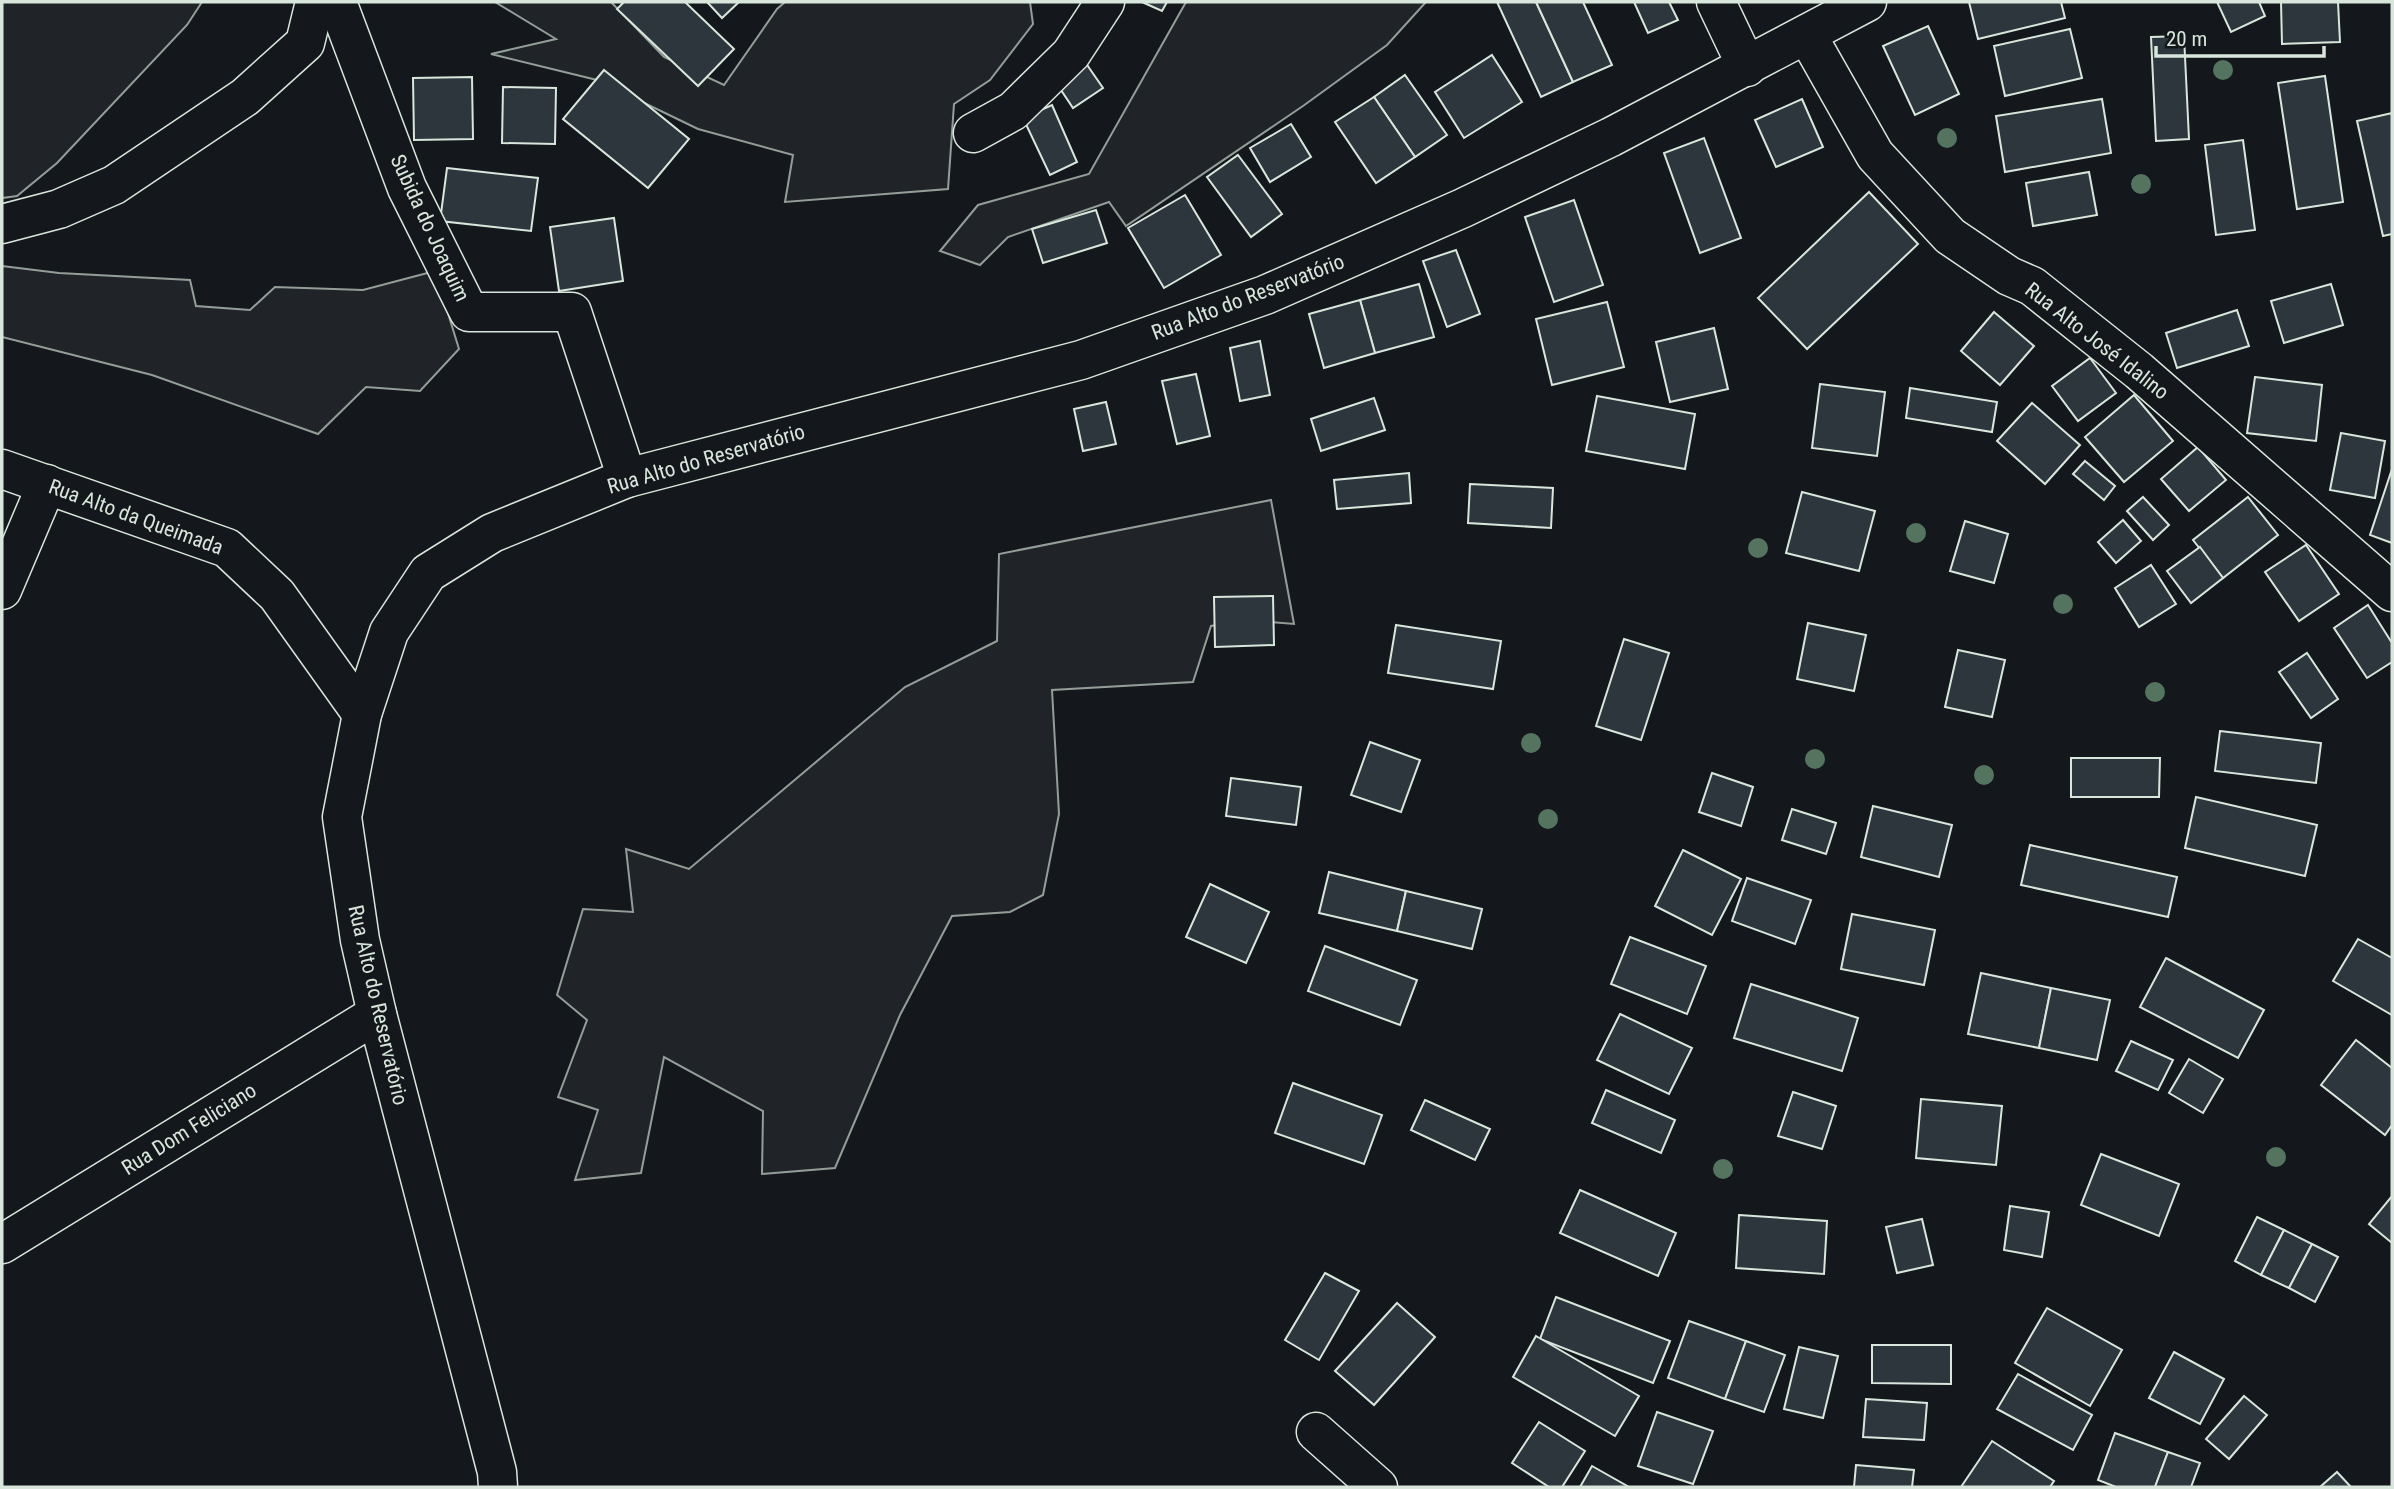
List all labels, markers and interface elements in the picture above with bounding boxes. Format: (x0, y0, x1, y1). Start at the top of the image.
scale bar (2156, 14, 2324, 58)
text: 20 m (2166, 27, 2207, 51)
street label: Subida do Joaquim (385, 151, 475, 305)
street label: Rua Alto do Reservatório (1148, 249, 1348, 345)
street label: Rua Alto José Idalino (2020, 278, 2174, 404)
street label: Rua Alto do Reservatório (604, 419, 808, 499)
street label: Rua Alto da Queimada (46, 474, 226, 560)
street label: Rua Alto do Reservatório (343, 903, 413, 1107)
street label: Rua Dom Feliciano (117, 1078, 261, 1180)

